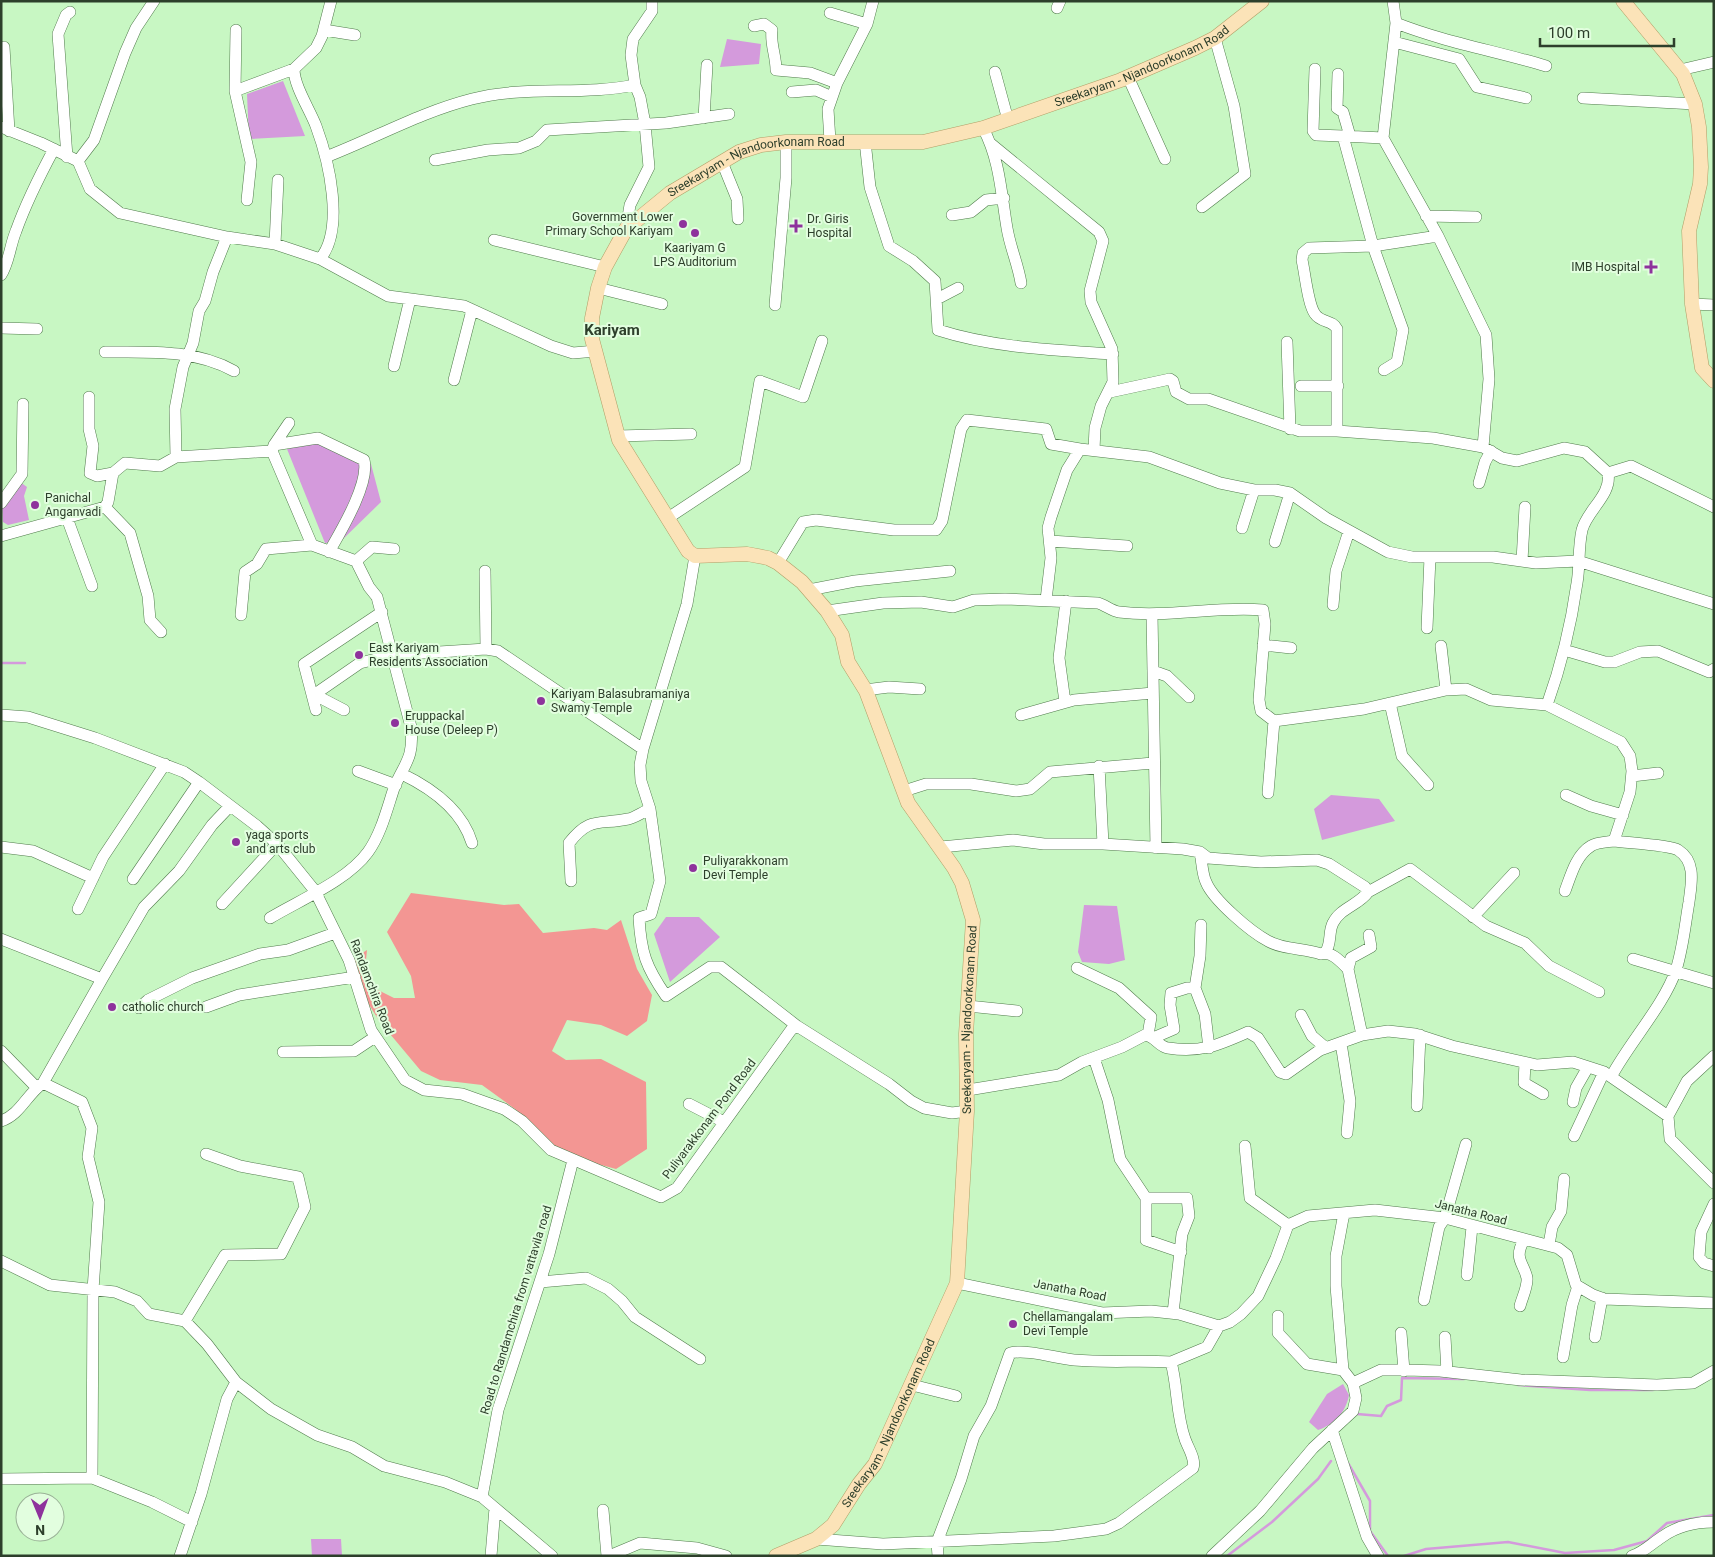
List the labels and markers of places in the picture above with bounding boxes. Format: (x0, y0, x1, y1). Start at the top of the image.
place label: Government Lower Primary School Kariyam (545, 210, 673, 238)
place label: Dr. Giris Hospital (807, 212, 852, 240)
marker: Government Lower Primary School Kariyam (677, 218, 689, 230)
marker: Dr. Giris Hospital (789, 219, 803, 233)
marker: Kaariyam G LPS Auditorium (689, 227, 701, 239)
place label: Kaariyam G LPS Auditorium (654, 241, 736, 269)
place label: IMB Hospital (1571, 260, 1640, 274)
marker: IMB Hospital (1644, 260, 1658, 274)
place label: Panichal Anganvadi (45, 491, 101, 519)
marker: Panichal Anganvadi (29, 499, 41, 511)
place label: East Kariyam Residents Association (369, 641, 488, 669)
marker: East Kariyam Residents Association (353, 649, 365, 661)
place label: Kariyam Balasubramaniya Swamy Temple (551, 687, 690, 715)
marker: Kariyam Balasubramaniya Swamy Temple (535, 695, 547, 707)
place label: Eruppackal House (Deleep P) (405, 709, 498, 737)
marker: Eruppackal House (Deleep P) (389, 717, 401, 729)
place label: yaga sports and arts club (246, 828, 316, 856)
marker: yaga sports and arts club (230, 836, 242, 848)
place label: Puliyarakkonam Devi Temple (703, 854, 788, 882)
marker: Puliyarakkonam Devi Temple (687, 862, 699, 874)
place label: catholic church (122, 1000, 204, 1014)
marker: catholic church (106, 1001, 118, 1013)
place label: Chellamangalam Devi Temple (1023, 1310, 1113, 1338)
marker: Chellamangalam Devi Temple (1007, 1318, 1019, 1330)

